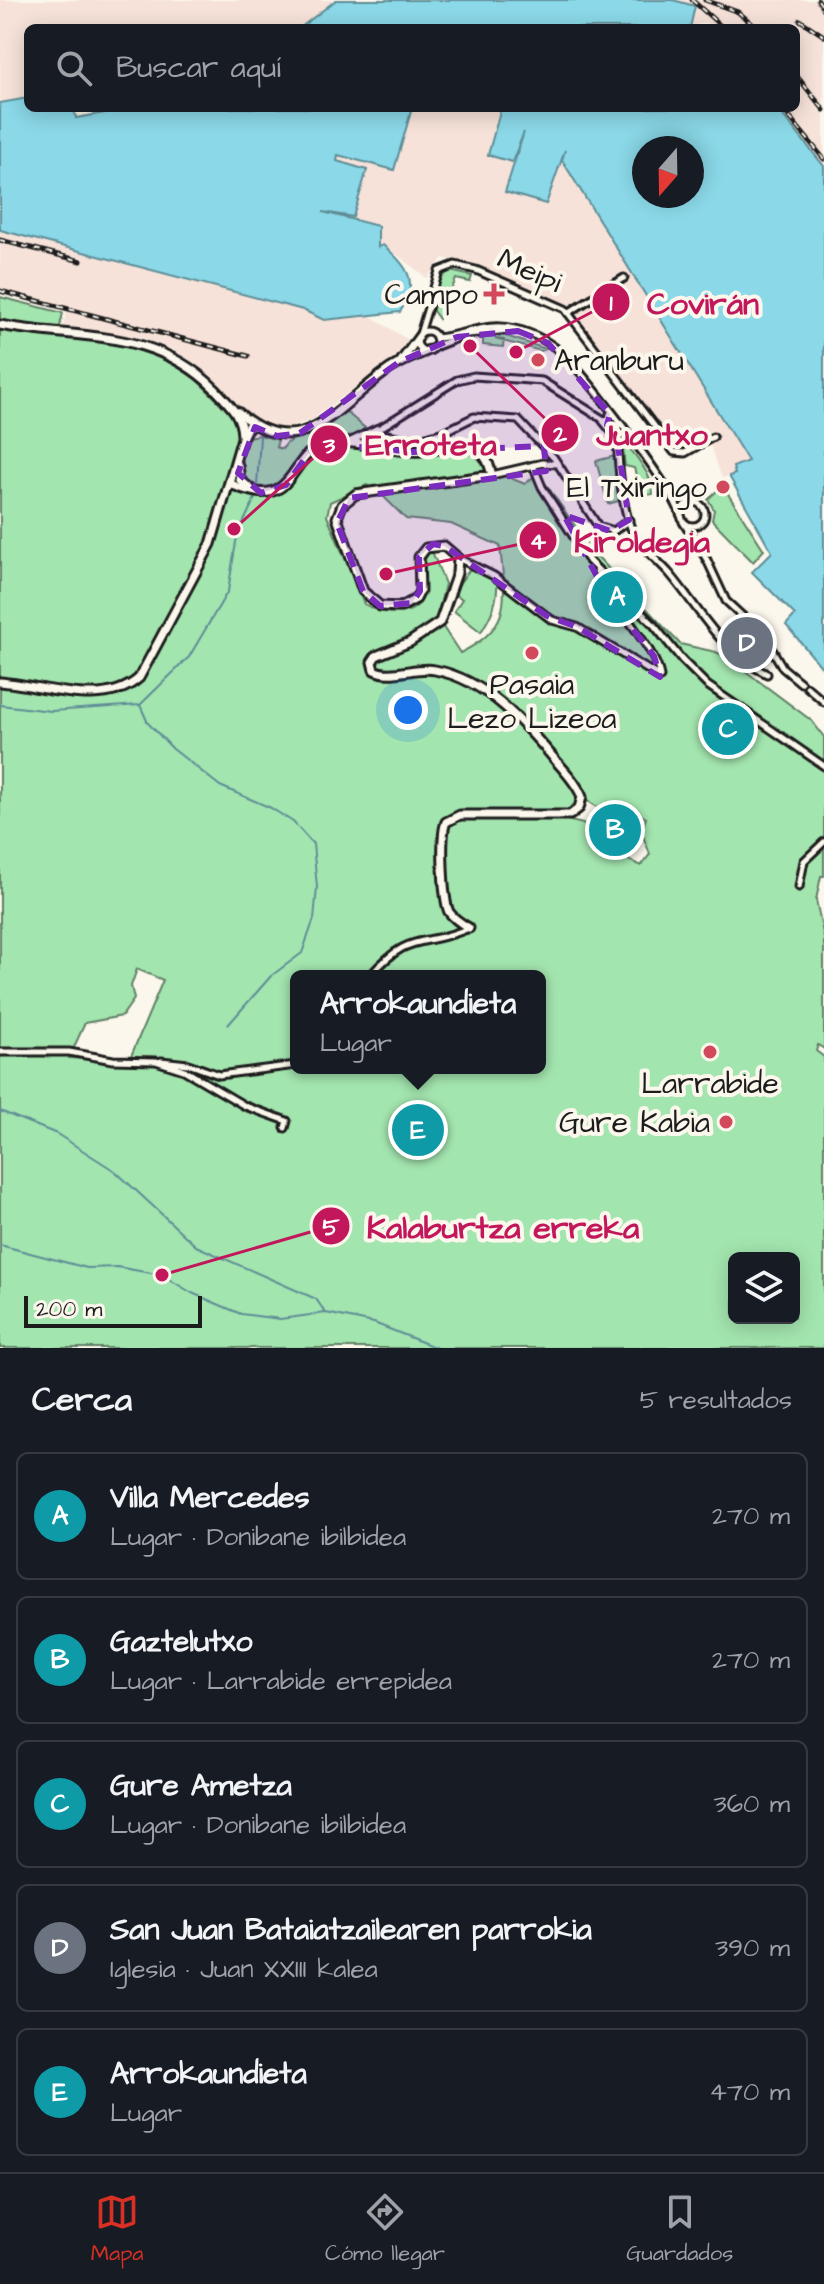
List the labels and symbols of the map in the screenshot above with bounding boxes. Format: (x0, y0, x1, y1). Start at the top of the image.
north arrow (632, 136, 704, 208)
street label: Meipi (491, 238, 569, 304)
place label: Campo (385, 274, 478, 316)
callout: Covirán (591, 274, 775, 330)
text: Covirán (647, 282, 759, 327)
marker: Campo (485, 285, 503, 303)
text: 1 (609, 287, 613, 321)
place label: Aranburu (554, 340, 684, 382)
marker: Aranburu (529, 351, 547, 369)
callout: Juantxo (540, 405, 724, 461)
text: Juantxo (595, 413, 709, 458)
callout: Erroteta (309, 416, 513, 472)
text: 2 (552, 418, 567, 452)
text: Erroteta (365, 423, 498, 468)
text: 3 (322, 429, 336, 463)
place label: El Txiringo (567, 467, 707, 510)
marker: El Txiringo (714, 478, 732, 496)
callout: Kiroldegia (518, 512, 726, 568)
text: Kiroldegia (574, 520, 711, 566)
text: 4 (530, 525, 547, 559)
pin: A (591, 567, 643, 627)
pin: D (721, 613, 773, 673)
marker: Pasaia Lezo Lizeoa (523, 644, 541, 662)
place label: Pasaia Lezo Lizeoa (447, 664, 617, 740)
your location (388, 690, 428, 730)
pin: C (702, 699, 754, 759)
pin: B (589, 800, 641, 860)
marker: Larrabide (701, 1043, 719, 1061)
place label: Larrabide (641, 1063, 779, 1105)
pin: E (392, 1100, 444, 1160)
place label: Gure Kabia (559, 1102, 710, 1144)
marker: Gure Kabia (717, 1113, 735, 1131)
callout: Kalaburtza erreka (311, 1198, 655, 1254)
text: Kalaburtza erreka (367, 1206, 640, 1251)
text: 5 (323, 1211, 341, 1245)
scale bar (24, 1292, 202, 1328)

